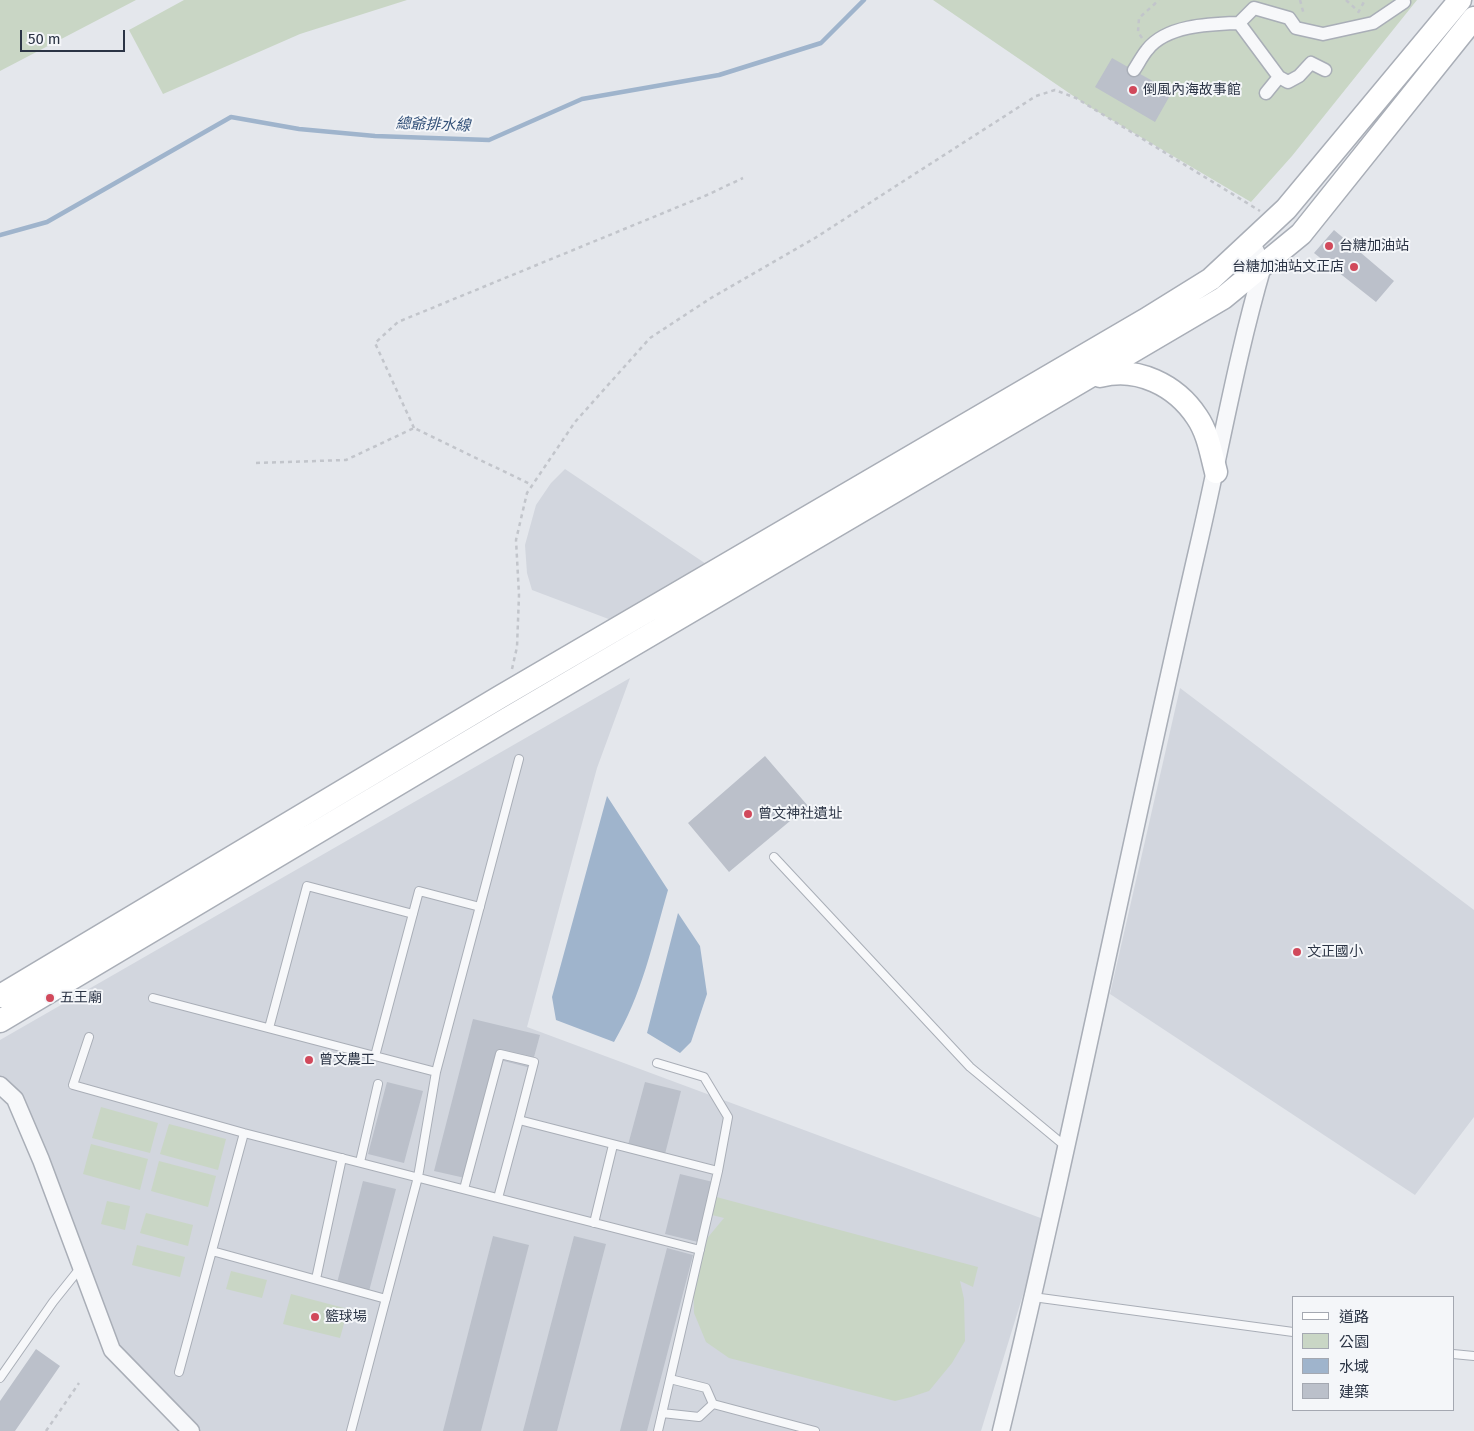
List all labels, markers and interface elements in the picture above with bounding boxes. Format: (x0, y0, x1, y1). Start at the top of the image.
scale bar (22, 20, 128, 52)
text: 50 m (28, 30, 61, 48)
place label: 倒風內海故事館 (1143, 82, 1241, 98)
marker: 倒風內海故事館 (1127, 84, 1139, 96)
water label: 總爺排水線 (395, 115, 471, 135)
place label: 台糖加油站 (1339, 238, 1409, 254)
marker: 台糖加油站 (1323, 240, 1335, 252)
place label: 台糖加油站文正店 (1232, 259, 1344, 275)
marker: 台糖加油站文正店 (1348, 261, 1360, 273)
place label: 曾文神社遺址 (758, 806, 842, 822)
marker: 曾文神社遺址 (742, 808, 754, 820)
place label: 文正國小 (1307, 944, 1363, 960)
marker: 文正國小 (1291, 946, 1303, 958)
place label: 五王廟 (60, 990, 102, 1006)
marker: 五王廟 (44, 992, 56, 1004)
place label: 曾文農工 (319, 1052, 375, 1068)
marker: 曾文農工 (303, 1054, 315, 1066)
legend (1292, 1296, 1454, 1411)
text: 道路 (1339, 1308, 1369, 1326)
place label: 籃球場 (325, 1309, 367, 1325)
marker: 籃球場 (309, 1311, 321, 1323)
text: 公園 (1339, 1333, 1369, 1351)
text: 水域 (1339, 1358, 1369, 1376)
text: 建築 (1339, 1383, 1369, 1401)

